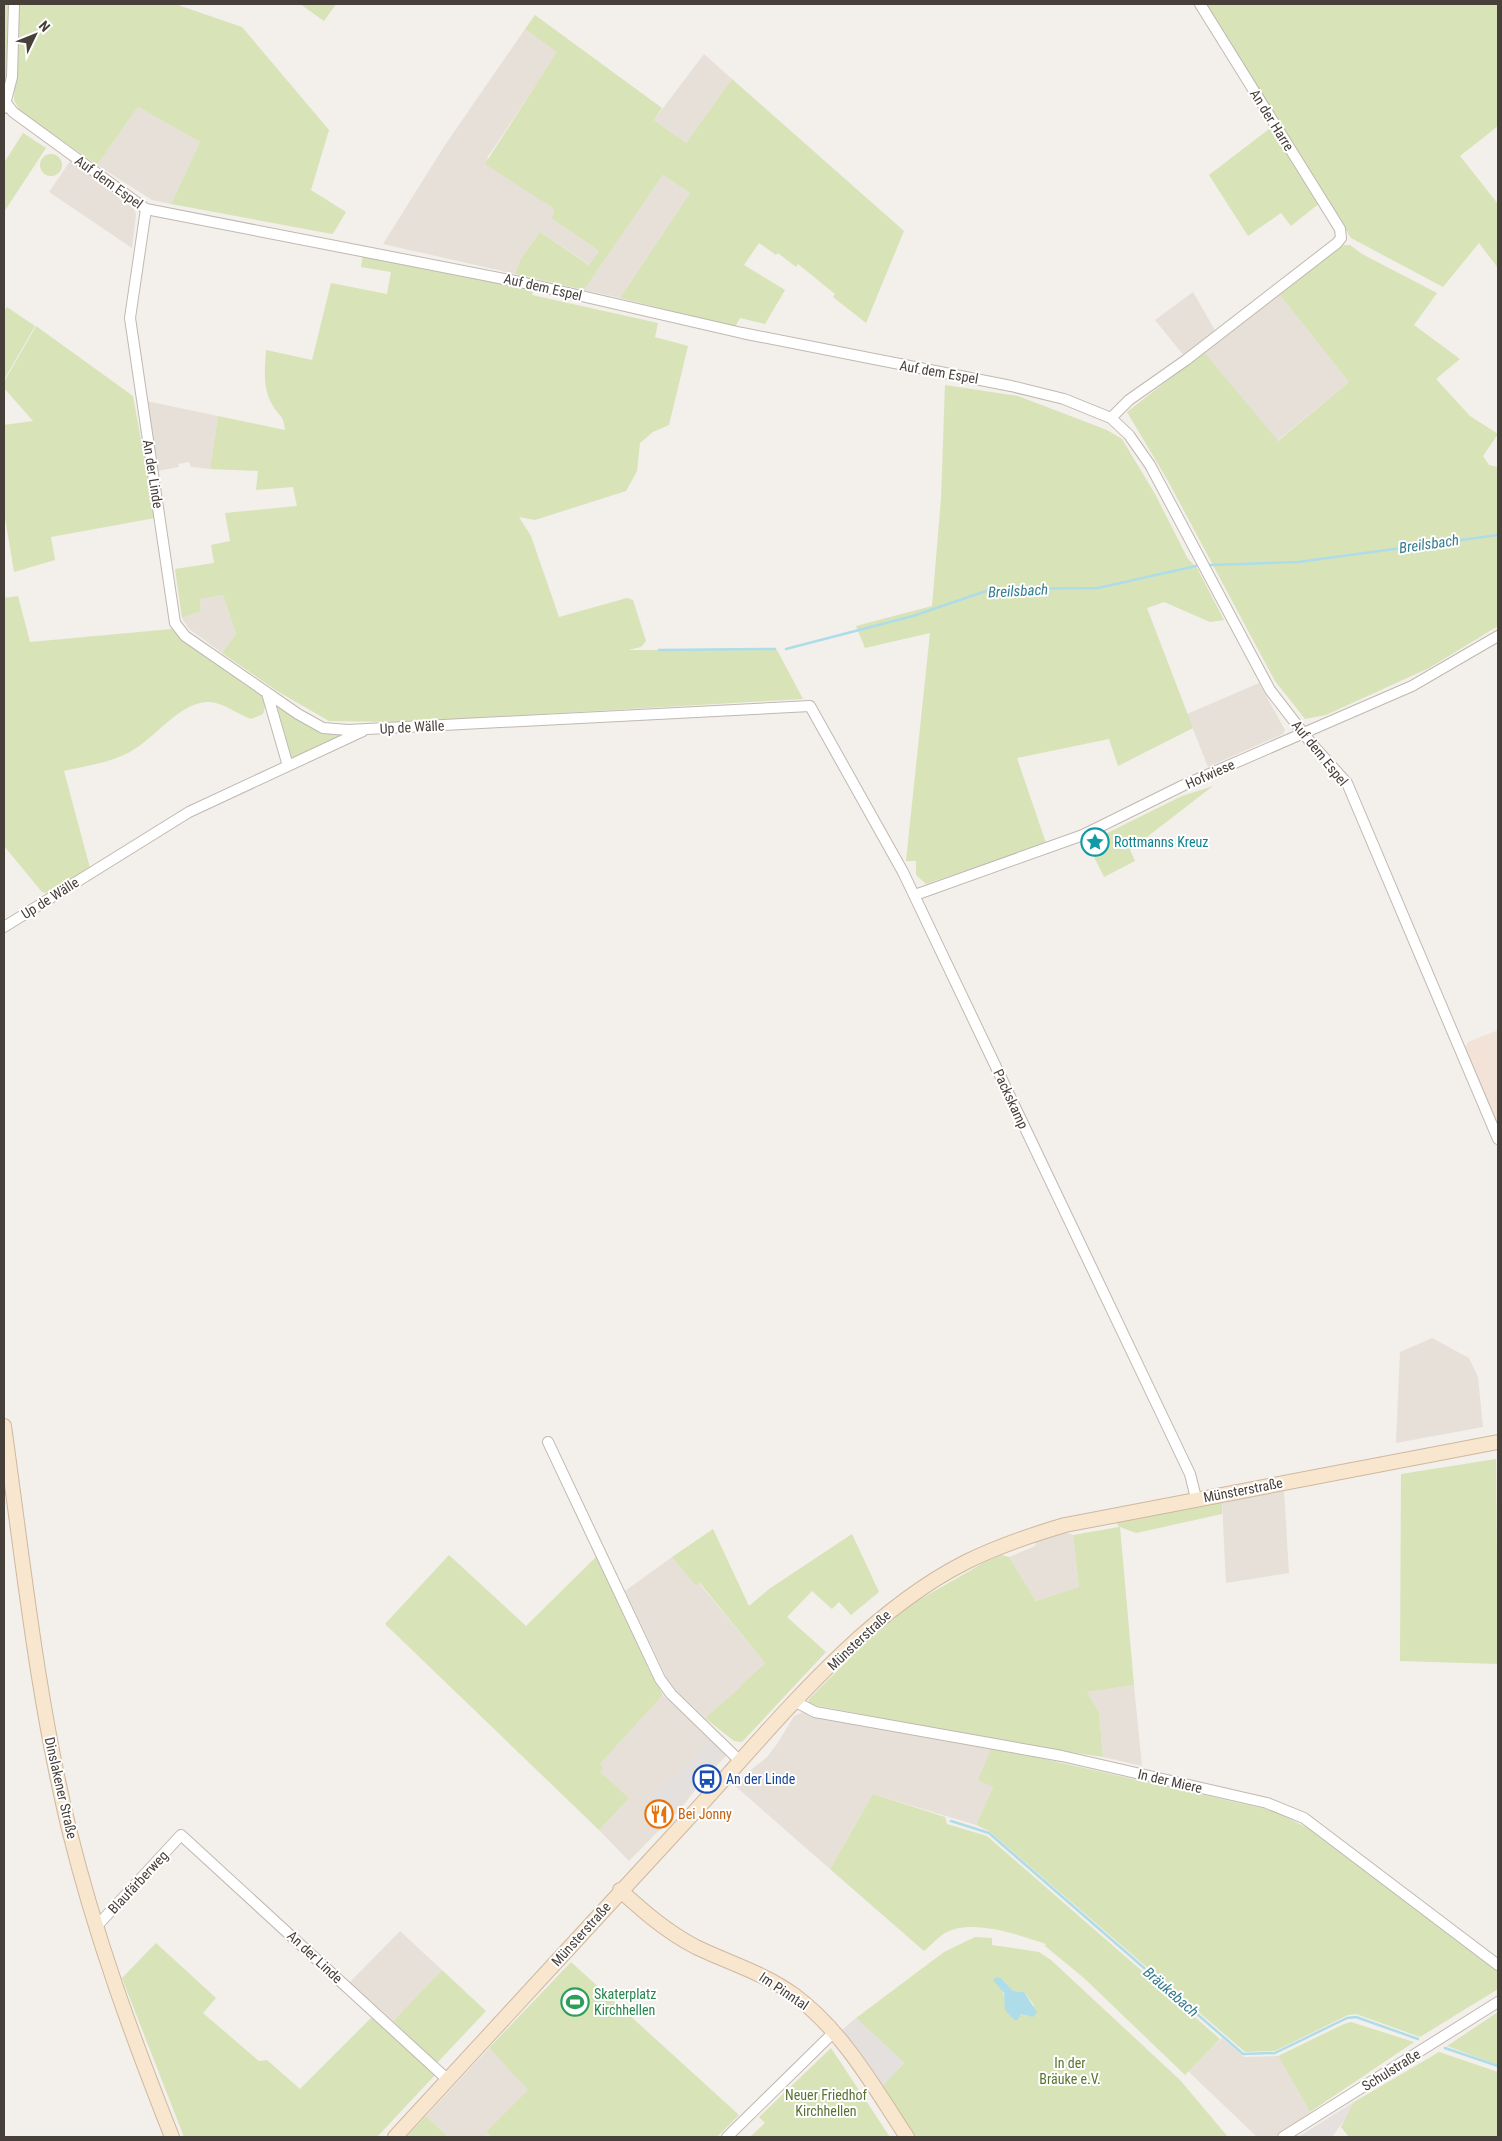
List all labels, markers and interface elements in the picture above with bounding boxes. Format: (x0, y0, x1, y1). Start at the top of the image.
north arrow (10, 10, 60, 60)
text: N (36, 18, 53, 35)
street label: An der Harre (1247, 86, 1297, 154)
street label: Auf dem Espel (72, 152, 146, 212)
street label: Auf dem Espel (502, 270, 584, 304)
street label: Auf dem Espel (898, 357, 980, 387)
street label: An der Linde (140, 439, 166, 510)
water label: Breilsbach (1398, 531, 1460, 557)
water label: Breilsbach (987, 580, 1049, 602)
street label: Up de Wälle (379, 717, 445, 737)
street label: Auf dem Espel (1289, 717, 1351, 789)
street label: Hofwiese (1183, 756, 1237, 792)
place icon: Rottmanns Kreuz (1080, 827, 1110, 857)
place label: Rottmanns Kreuz (1114, 834, 1208, 850)
street label: Up de Wälle (18, 874, 82, 922)
street label: Packskamp (990, 1067, 1032, 1131)
street label: Münsterstraße (1202, 1474, 1285, 1506)
street label: Münsterstraße (824, 1606, 894, 1673)
street label: Dinslakener Straße (42, 1736, 81, 1841)
bus stop icon: An der Linde (692, 1764, 722, 1794)
street label: In der Miere (1136, 1766, 1204, 1796)
place label: An der Linde (726, 1771, 796, 1787)
restaurant icon: Bei Jonny (644, 1799, 674, 1829)
place label: Bei Jonny (678, 1806, 732, 1822)
street label: Blaufärberweg (105, 1847, 171, 1917)
street label: Münsterstraße (548, 1898, 614, 1969)
street label: An der Linde (284, 1928, 346, 1987)
water label: Bräukebach (1140, 1963, 1202, 2021)
street label: Im Pinntal (756, 1969, 812, 2013)
place label: Skaterplatz Kirchhellen (594, 1986, 656, 2018)
sports icon: Skaterplatz Kirchhellen (560, 1987, 590, 2017)
street label: Schulstraße (1359, 2046, 1423, 2094)
park label: In der Bräuke e.V. (1039, 2055, 1101, 2087)
park label: Neuer Friedhof Kirchhellen (785, 2087, 867, 2119)

